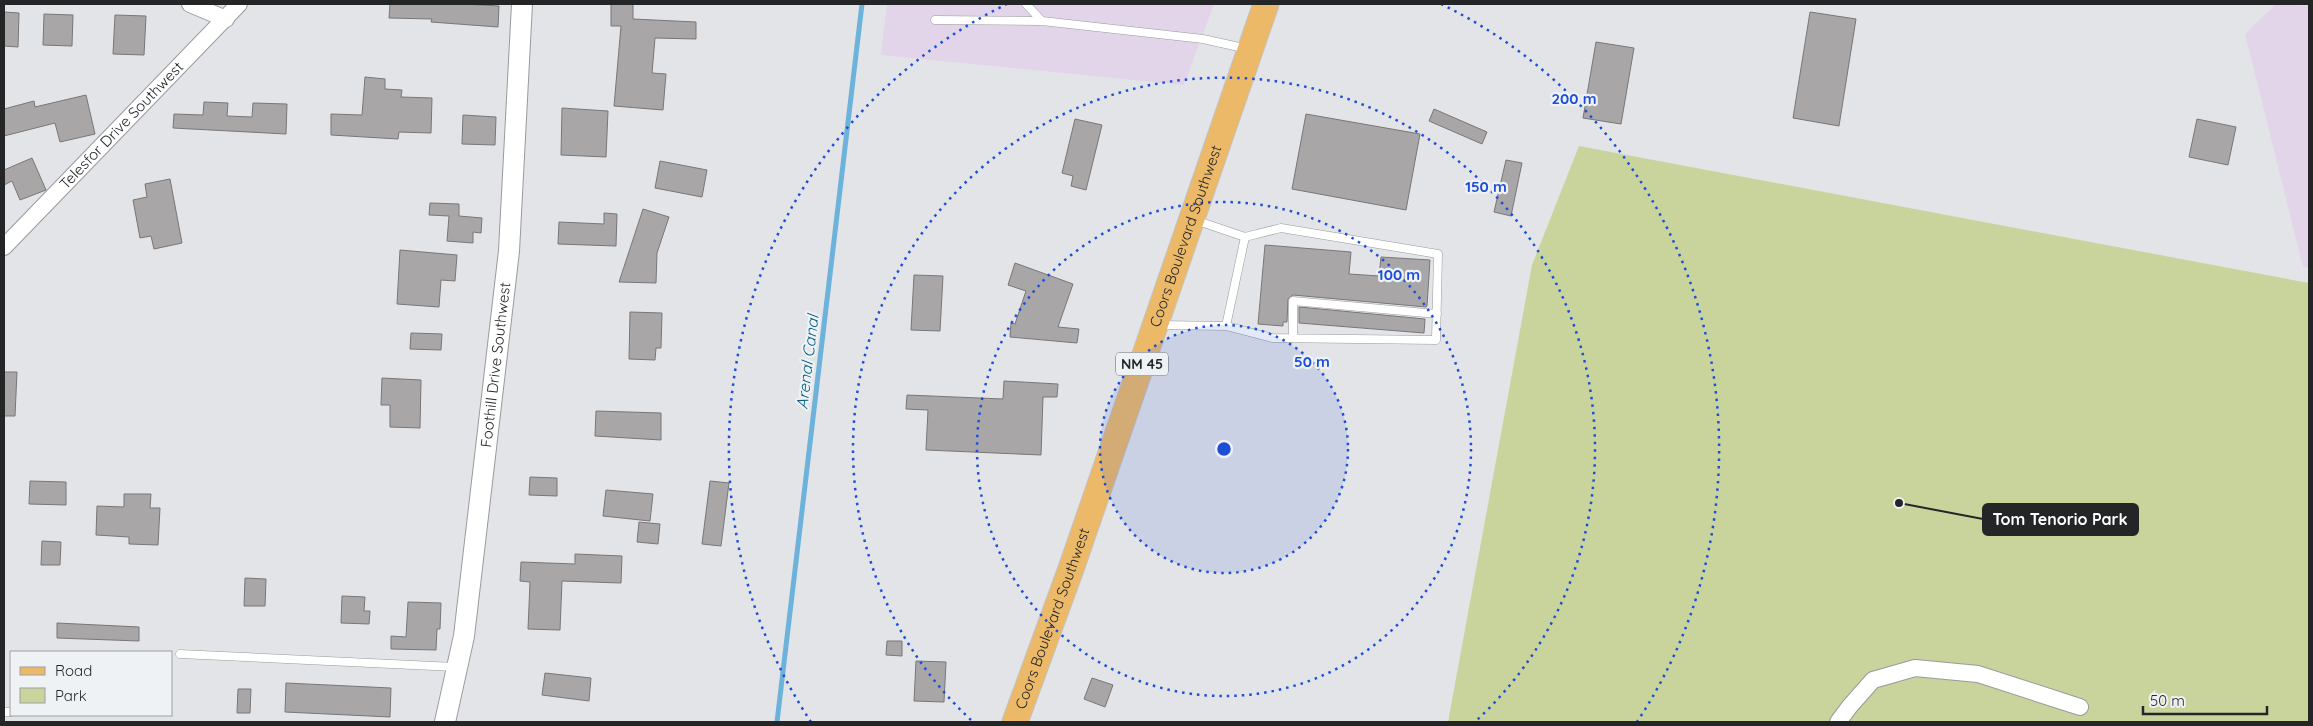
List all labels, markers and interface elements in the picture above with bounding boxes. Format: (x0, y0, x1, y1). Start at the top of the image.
street label: Telesfor Drive Southwest (55, 57, 187, 193)
text: 200 m (1552, 89, 1597, 108)
street label: Coors Boulevard Southwest (1145, 143, 1226, 329)
text: 150 m (1465, 177, 1507, 196)
text: 100 m (1378, 265, 1420, 284)
street label: Foothill Drive Southwest (476, 281, 514, 448)
water label: Arenal Canal (791, 311, 823, 410)
road number: NM 45 (1116, 352, 1168, 376)
text: 50 m (1294, 352, 1330, 371)
centre of rings (1215, 440, 1233, 458)
callout: Tom Tenorio Park (1983, 504, 2138, 535)
text: Tom Tenorio Park (1992, 509, 2128, 529)
street label: Coors Boulevard Southwest (1011, 525, 1093, 712)
legend (10, 651, 172, 716)
text: Road (55, 661, 92, 680)
scale bar (2143, 684, 2267, 716)
text: Park (55, 686, 87, 705)
text: 50 m (2150, 691, 2185, 710)

